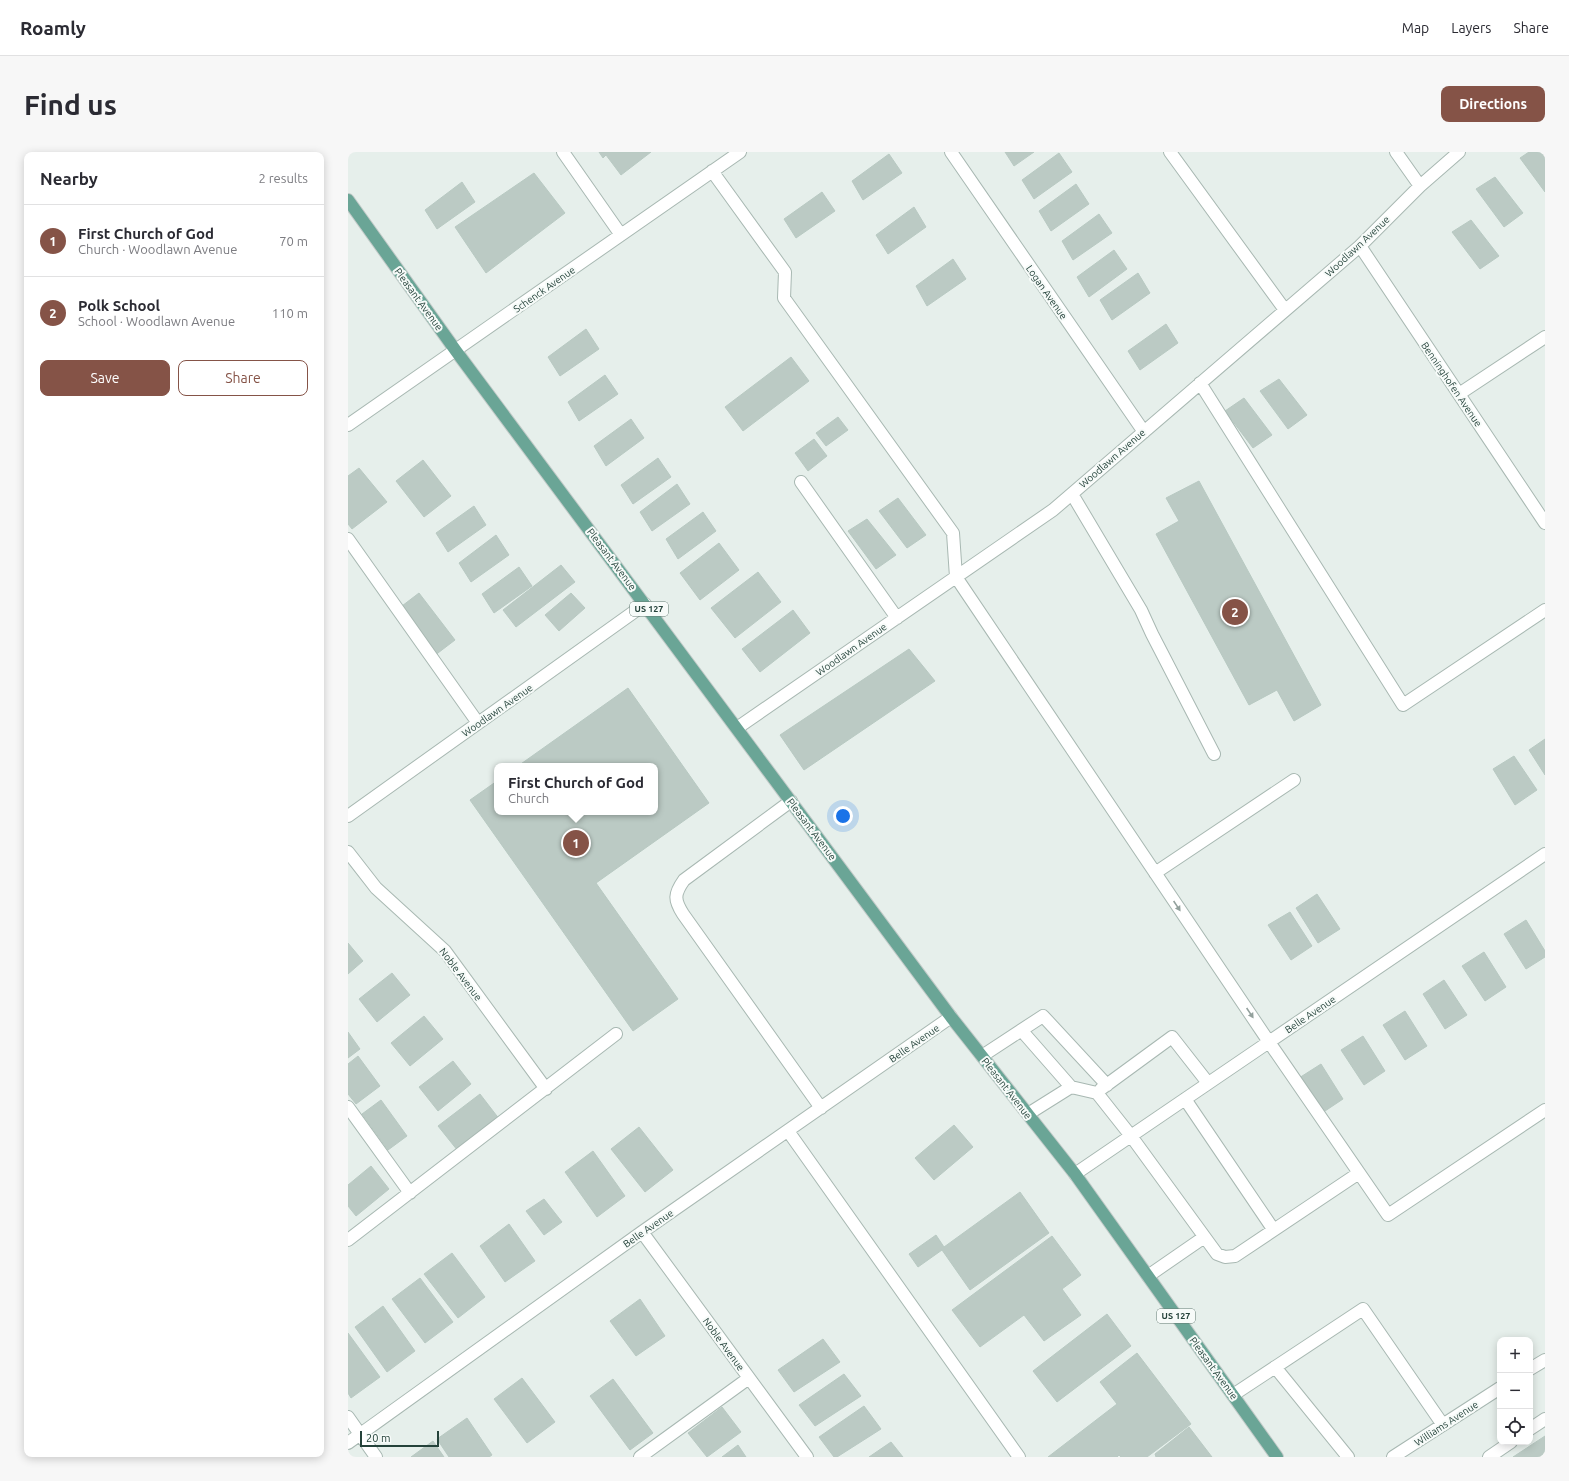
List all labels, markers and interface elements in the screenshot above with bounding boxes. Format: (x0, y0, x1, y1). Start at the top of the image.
text: Roamly (20, 17, 86, 39)
text: Map (1402, 20, 1429, 36)
text: Layers (1451, 20, 1491, 36)
text: Share (1513, 20, 1549, 36)
button: Directions (1441, 86, 1545, 122)
text: Find us (24, 89, 117, 120)
text: Nearby (40, 169, 98, 188)
text: 2 results (258, 171, 308, 185)
street label: Woodlawn Avenue (1323, 214, 1392, 279)
text: First Church of God (78, 225, 214, 242)
text: 1 (49, 234, 57, 248)
text: 70 m (279, 234, 308, 248)
text: Church · Woodlawn Avenue (78, 242, 237, 256)
street label: Logan Avenue (1024, 263, 1069, 321)
street label: Schenck Avenue (511, 264, 577, 315)
street label: Pleasant Avenue (392, 266, 445, 333)
text: Polk School (78, 297, 160, 314)
text: 2 (49, 306, 57, 320)
text: 110 m (272, 306, 308, 320)
text: School · Woodlawn Avenue (78, 314, 235, 328)
street label: Benninghofen Avenue (1419, 340, 1484, 429)
button: Save (40, 360, 170, 396)
button: Share (178, 360, 308, 396)
street label: Woodlawn Avenue (1077, 427, 1148, 490)
street label: Pleasant Avenue (585, 526, 638, 592)
pin: 2 (1222, 597, 1248, 627)
road number: US 127 (630, 602, 668, 616)
street label: Woodlawn Avenue (814, 621, 889, 678)
street label: Woodlawn Avenue (460, 682, 535, 739)
popup (494, 763, 658, 815)
text: First Church of God (508, 774, 644, 791)
text: Church (508, 791, 549, 805)
street label: Pleasant Avenue (785, 796, 838, 862)
your location (833, 806, 853, 826)
pin: 1 (563, 828, 589, 858)
one-way arrow (1173, 900, 1181, 911)
street label: Noble Avenue (437, 946, 484, 1003)
street label: Belle Avenue (1283, 993, 1338, 1035)
one-way arrow (1246, 1008, 1254, 1019)
street label: Belle Avenue (887, 1022, 941, 1065)
street label: Pleasant Avenue (979, 1056, 1034, 1121)
street label: Belle Avenue (621, 1207, 675, 1250)
road number: US 127 (1157, 1309, 1195, 1323)
street label: Noble Avenue (701, 1316, 747, 1373)
street label: Pleasant Avenue (1187, 1335, 1240, 1402)
map controls (1497, 1337, 1533, 1445)
button: + (1497, 1337, 1533, 1373)
button: − (1497, 1373, 1533, 1409)
street label: Williams Avenue (1412, 1399, 1480, 1448)
button: locate (1497, 1409, 1533, 1445)
scale bar (360, 1429, 439, 1448)
text: 20 m (366, 1432, 390, 1444)

